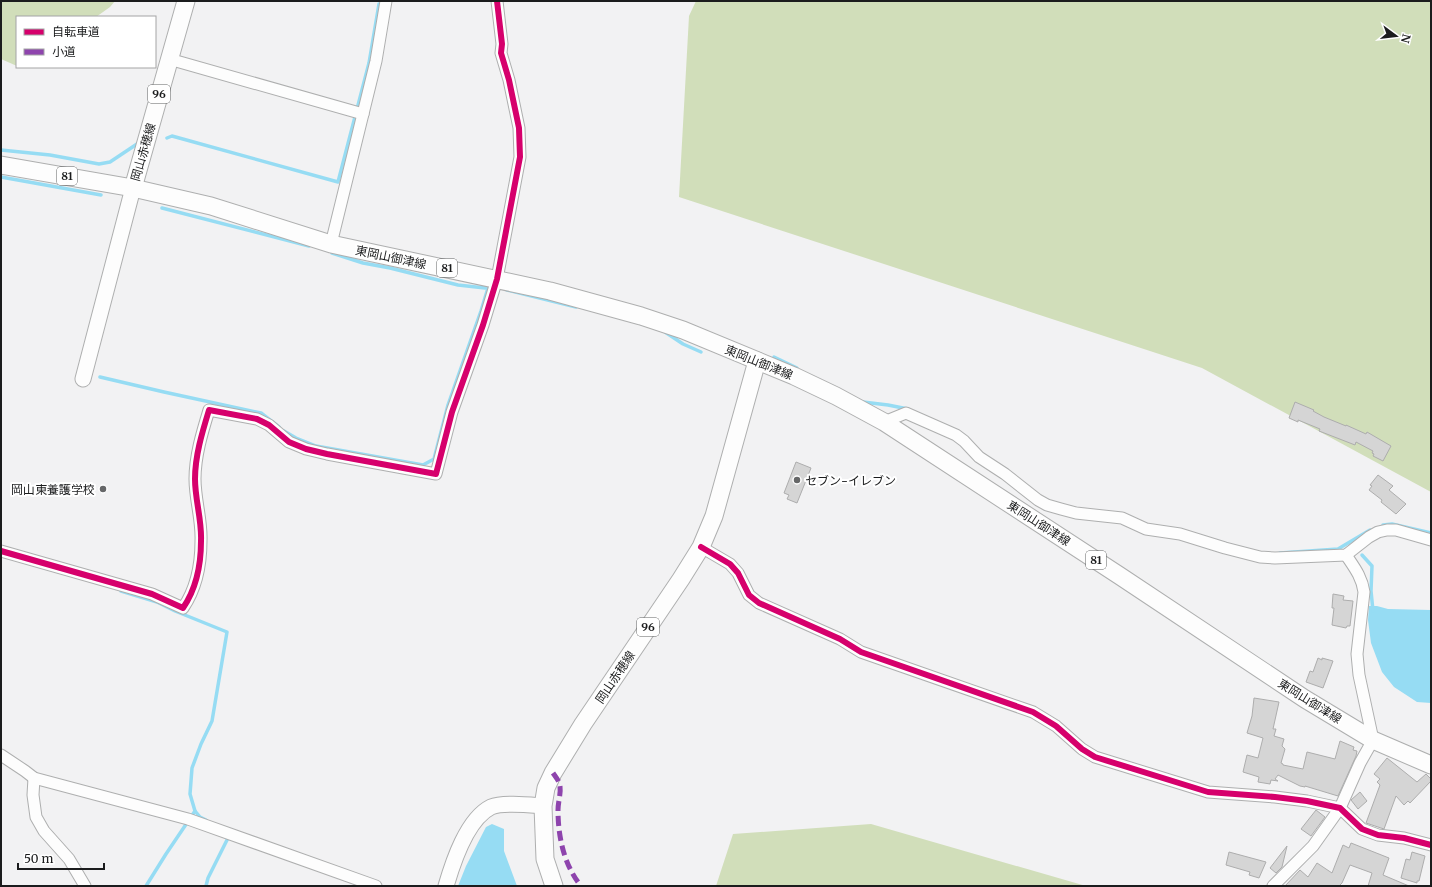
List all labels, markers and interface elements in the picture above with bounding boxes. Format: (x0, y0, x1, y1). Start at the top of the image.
legend (16, 16, 156, 68)
north arrow (1376, 16, 1416, 56)
text: 自転車道 (52, 24, 100, 39)
text: N (1398, 33, 1414, 45)
text: 小道 (52, 44, 76, 59)
road number: 96 (148, 85, 170, 103)
street label: 岡山赤穂線 (128, 121, 158, 183)
road number: 81 (57, 167, 77, 185)
street label: 東岡山御津線 (354, 242, 428, 272)
road number: 81 (437, 259, 457, 277)
street label: 東岡山御津線 (723, 342, 795, 382)
place label: セブン-イレブン (805, 473, 896, 488)
marker: セブン-イレブン (792, 475, 802, 485)
place label: 岡山東養護学校 (11, 482, 95, 497)
marker: 岡山東養護学校 (98, 484, 108, 494)
street label: 東岡山御津線 (1005, 497, 1073, 549)
road number: 81 (1086, 551, 1106, 569)
road number: 96 (637, 618, 659, 636)
street label: 岡山赤穂線 (592, 648, 638, 706)
street label: 東岡山御津線 (1275, 676, 1345, 726)
scale bar (18, 845, 104, 871)
text: 50 m (24, 851, 53, 866)

